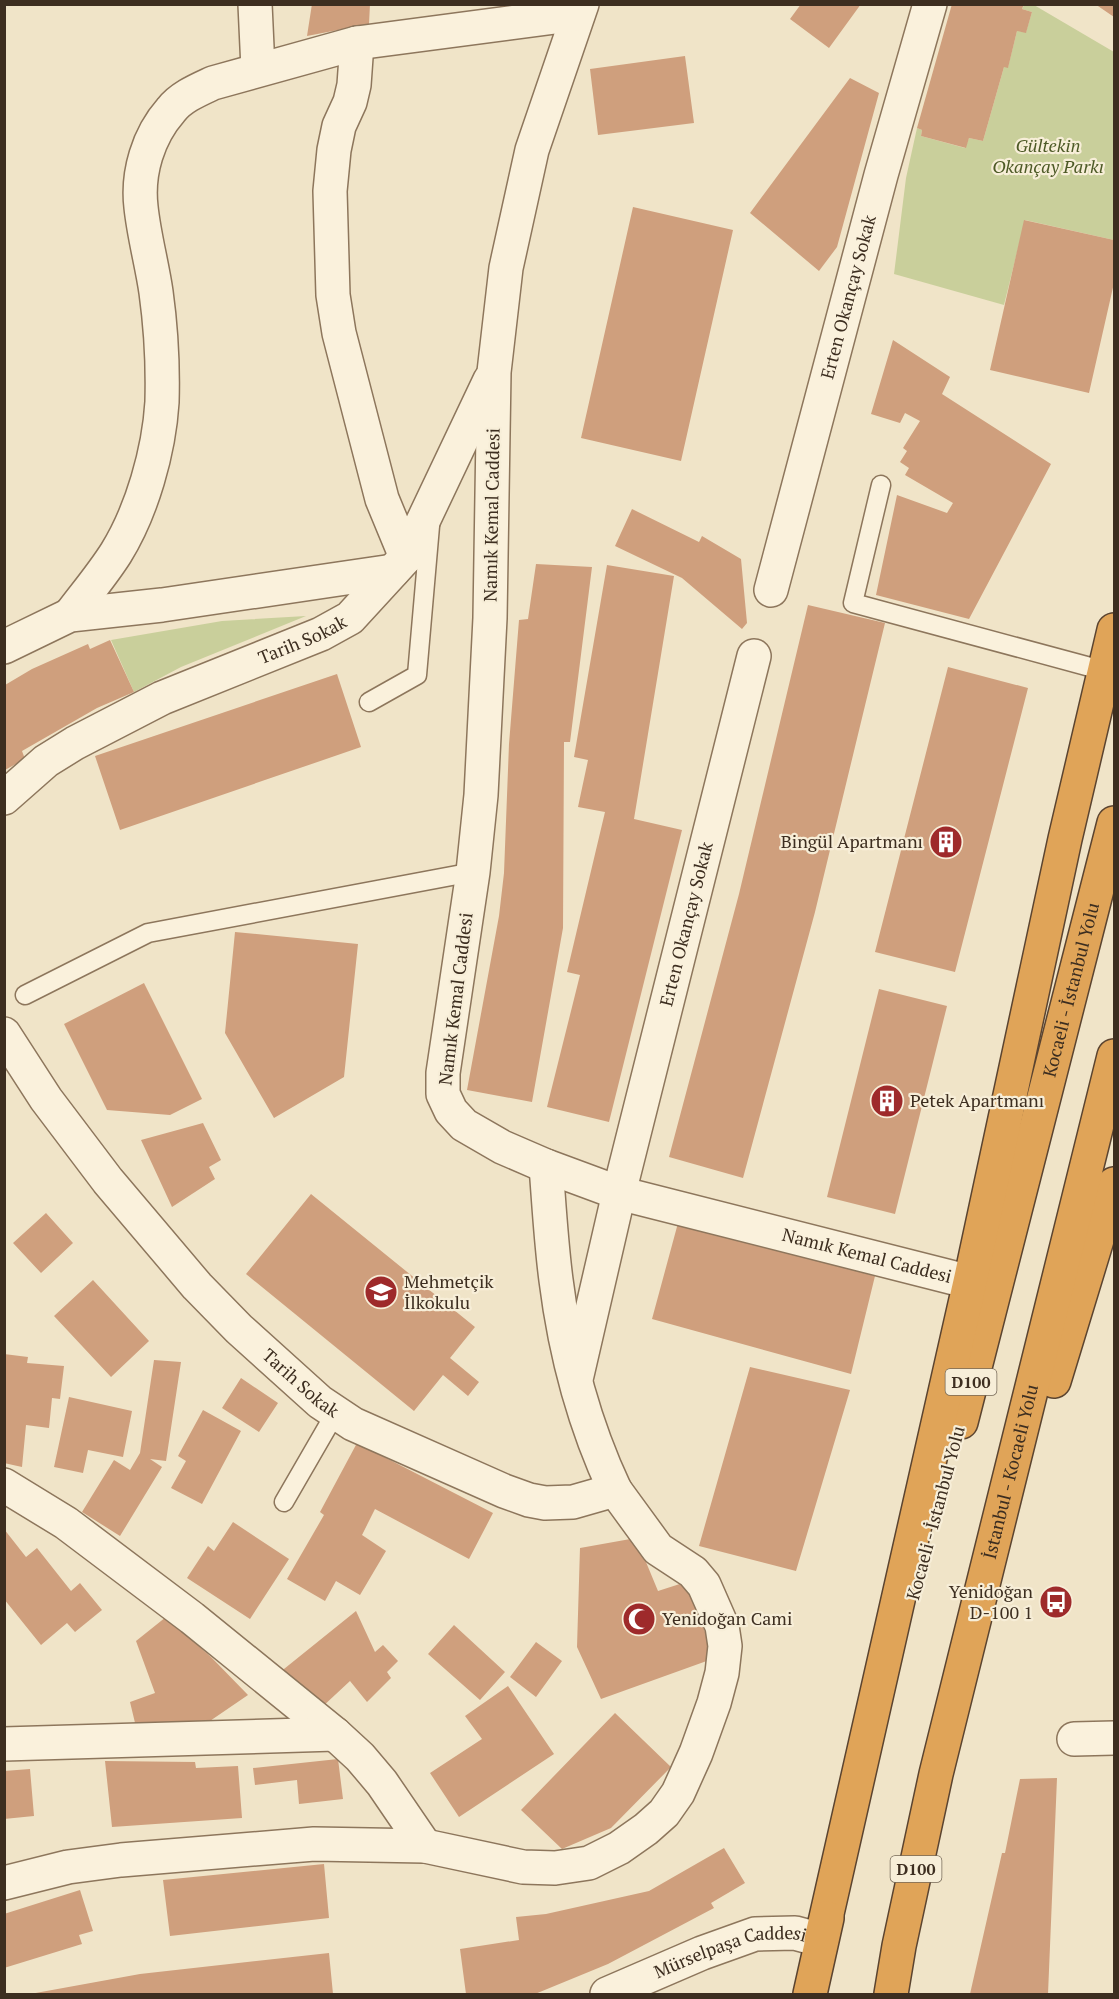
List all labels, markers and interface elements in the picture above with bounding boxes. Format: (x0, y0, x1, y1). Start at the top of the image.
park label: Gültekin Okançay Parkı (992, 133, 1104, 178)
street label: Erten Okançay Sokak (814, 211, 881, 382)
street label: Namık Kemal Caddesi (477, 428, 505, 602)
street label: Tarih Sokak (254, 609, 351, 669)
building icon: Bingül Apartmanı (928, 824, 964, 860)
place label: Bingül Apartmanı (781, 829, 923, 853)
street label: Erten Okançay Sokak (653, 838, 718, 1009)
street label: Kocaeli - İstanbul Yolu (1037, 900, 1104, 1079)
street label: Namık Kemal Caddesi (432, 911, 478, 1087)
building icon: Petek Apartmanı (869, 1083, 905, 1119)
place label: Petek Apartmanı (910, 1088, 1044, 1112)
street label: Namık Kemal Caddesi (780, 1222, 954, 1288)
place label: Mehmetçik İlkokulu (404, 1269, 494, 1314)
school or university icon: Mehmetçik İlkokulu (363, 1274, 399, 1310)
street label: Tarih Sokak (258, 1343, 345, 1423)
road number: D100 (946, 1369, 996, 1395)
street label: İstanbul - Kocaeli Yolu (977, 1382, 1043, 1561)
street label: Kocaeli - İstanbul Yolu (900, 1423, 970, 1602)
place label: Yenidoğan D-100 1 (949, 1579, 1033, 1624)
bus stop icon: Yenidoğan D-100 1 (1038, 1584, 1074, 1620)
mosque icon: Yenidoğan Cami (621, 1601, 657, 1637)
place label: Yenidoğan Cami (662, 1606, 792, 1630)
road number: D100 (890, 1856, 942, 1882)
street label: Mürselpaşa Caddesi (650, 1920, 810, 1983)

